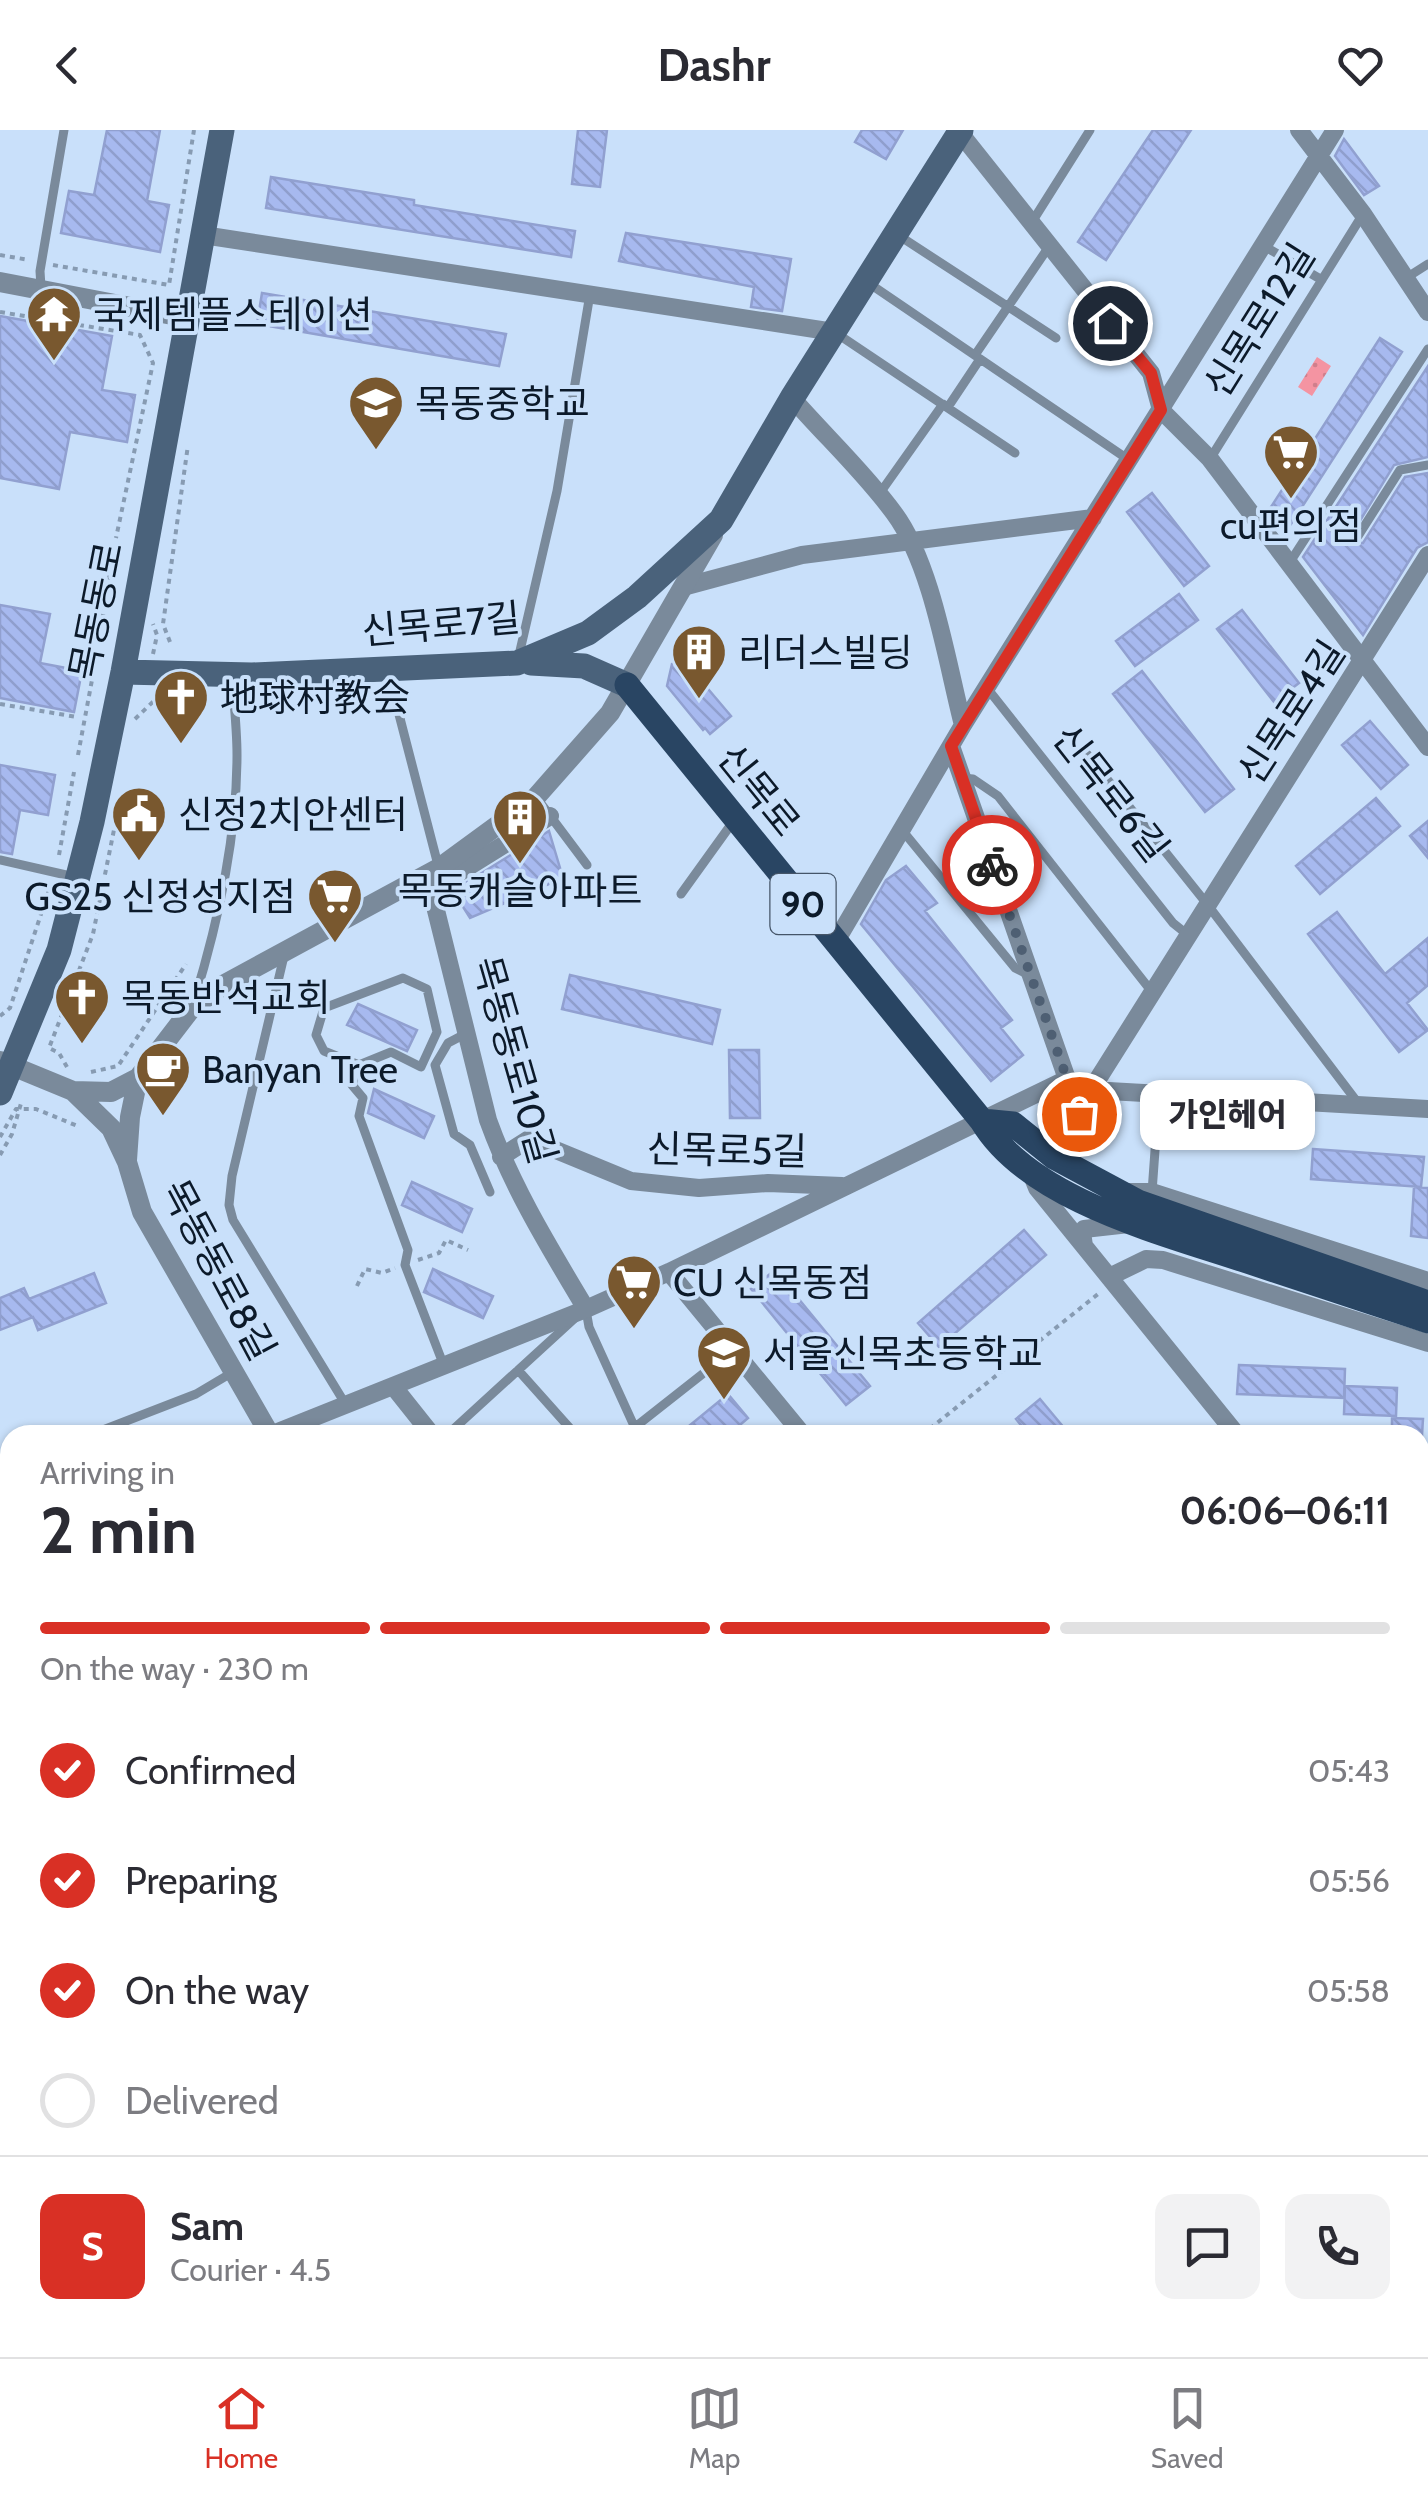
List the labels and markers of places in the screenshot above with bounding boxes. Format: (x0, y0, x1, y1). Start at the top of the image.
pin (1068, 281, 1153, 366)
temple icon: 국제템플스테이션 (24, 284, 84, 363)
place label: 국제템플스테이션 (93, 291, 373, 338)
school or university icon: 목동중학교 (346, 373, 406, 452)
place label: 목동중학교 (415, 380, 590, 427)
supermarket icon: cu편의점 (1261, 422, 1321, 501)
place label: cu편의점 (1220, 502, 1362, 549)
building icon: 리더스빌딩 (669, 622, 729, 701)
place label: 리더스빌딩 (738, 629, 913, 676)
church icon: 地球村教会 (151, 667, 211, 746)
place label: 地球村教会 (220, 674, 410, 721)
public building icon: 신정2치안센터 (109, 784, 169, 863)
building icon: 목동캐슬아파트 (490, 787, 550, 866)
place label: 신정2치안센터 (178, 791, 408, 838)
supermarket icon: GS25 신정성지점 (305, 866, 365, 945)
place label: 목동캐슬아파트 (398, 867, 642, 914)
place label: GS25 신정성지점 (24, 873, 296, 920)
church icon: 목동반석교회 (52, 967, 112, 1046)
place label: 목동반석교회 (121, 974, 331, 1021)
cafe icon: Banyan Tree (133, 1039, 193, 1118)
place label: Banyan Tree (202, 1046, 398, 1093)
pin (1037, 1072, 1122, 1157)
callout: 가인헤어 (1139, 1079, 1314, 1149)
supermarket icon: CU 신목동점 (604, 1252, 664, 1331)
place label: CU 신목동점 (673, 1259, 872, 1306)
school or university icon: 서울신목초등학교 (694, 1323, 754, 1402)
place label: 서울신목초등학교 (763, 1330, 1043, 1377)

